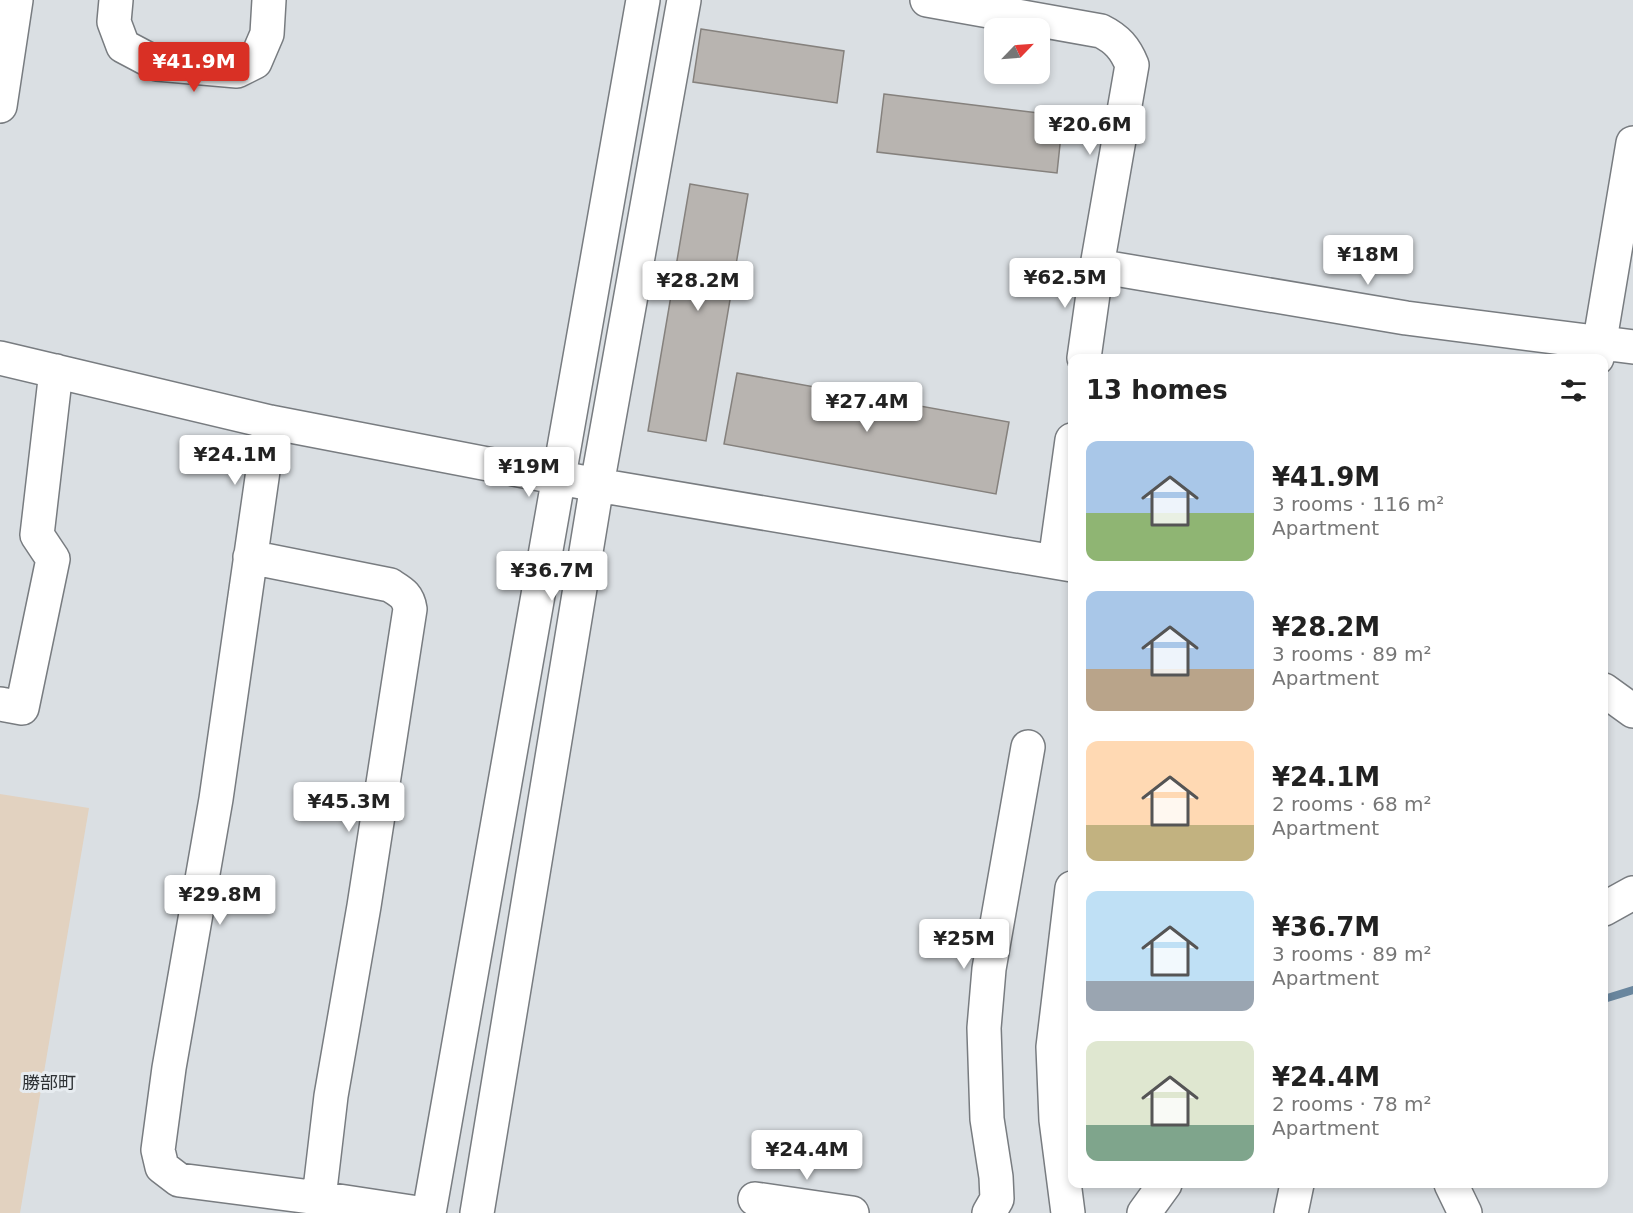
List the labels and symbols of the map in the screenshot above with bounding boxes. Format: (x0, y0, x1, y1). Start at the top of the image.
north arrow (984, 18, 1050, 84)
pin: ¥41.9M (145, 42, 243, 93)
pin: ¥20.6M (1041, 105, 1139, 156)
pin: ¥18M (1332, 235, 1404, 286)
pin: ¥62.5M (1016, 258, 1114, 309)
pin: ¥28.2M (649, 261, 747, 312)
pin: ¥27.4M (818, 382, 916, 433)
pin: ¥24.1M (186, 435, 284, 486)
pin: ¥19M (493, 447, 565, 498)
pin: ¥36.7M (503, 551, 601, 602)
pin: ¥45.3M (300, 782, 398, 833)
pin: ¥29.8M (171, 875, 269, 926)
pin: ¥25M (928, 919, 1000, 970)
district label: 勝部町 (22, 1072, 76, 1093)
pin: ¥24.4M (758, 1130, 856, 1181)

